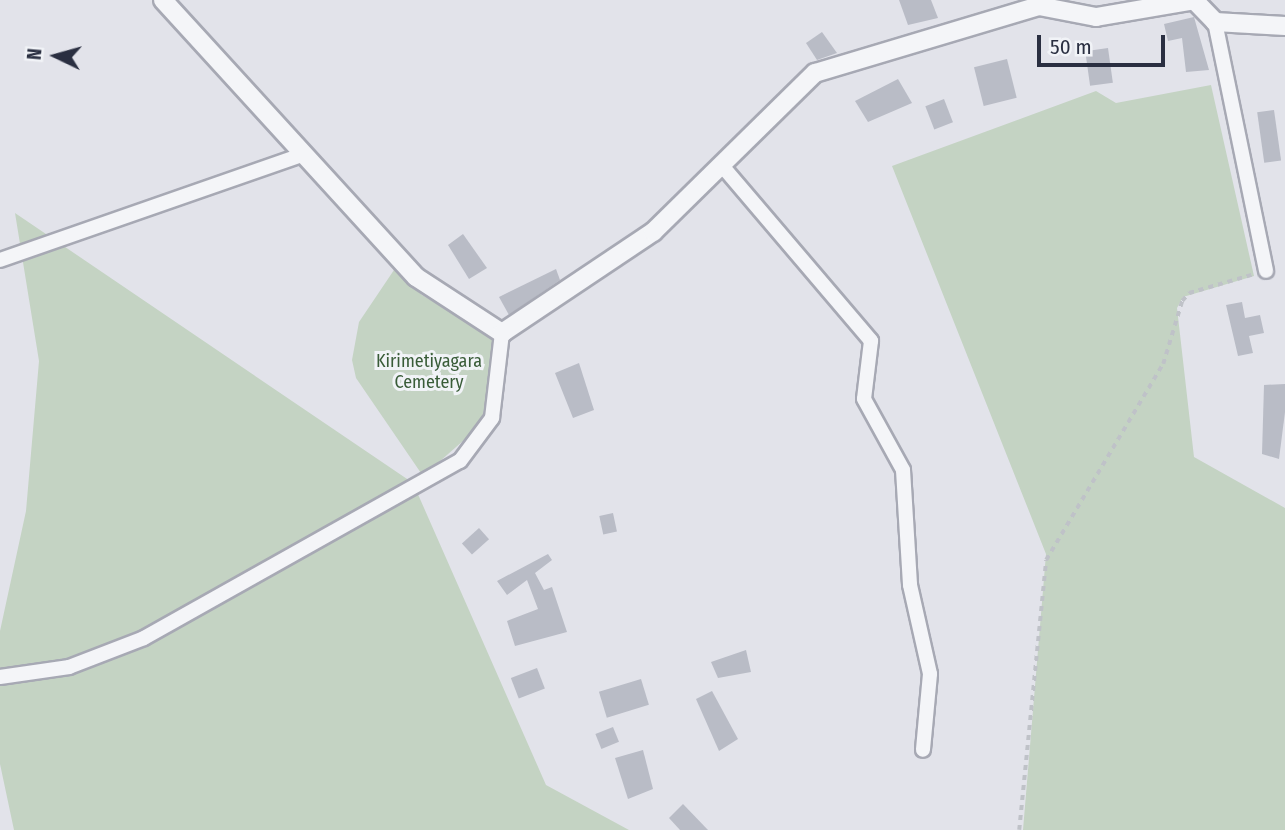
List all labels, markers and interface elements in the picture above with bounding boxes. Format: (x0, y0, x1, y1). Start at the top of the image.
north arrow (21, 21, 91, 91)
scale bar (1040, 21, 1168, 65)
text: 50 m (1050, 34, 1092, 60)
text: N (23, 47, 47, 61)
park label: Kirimetiyagara Cemetery (376, 351, 482, 394)

